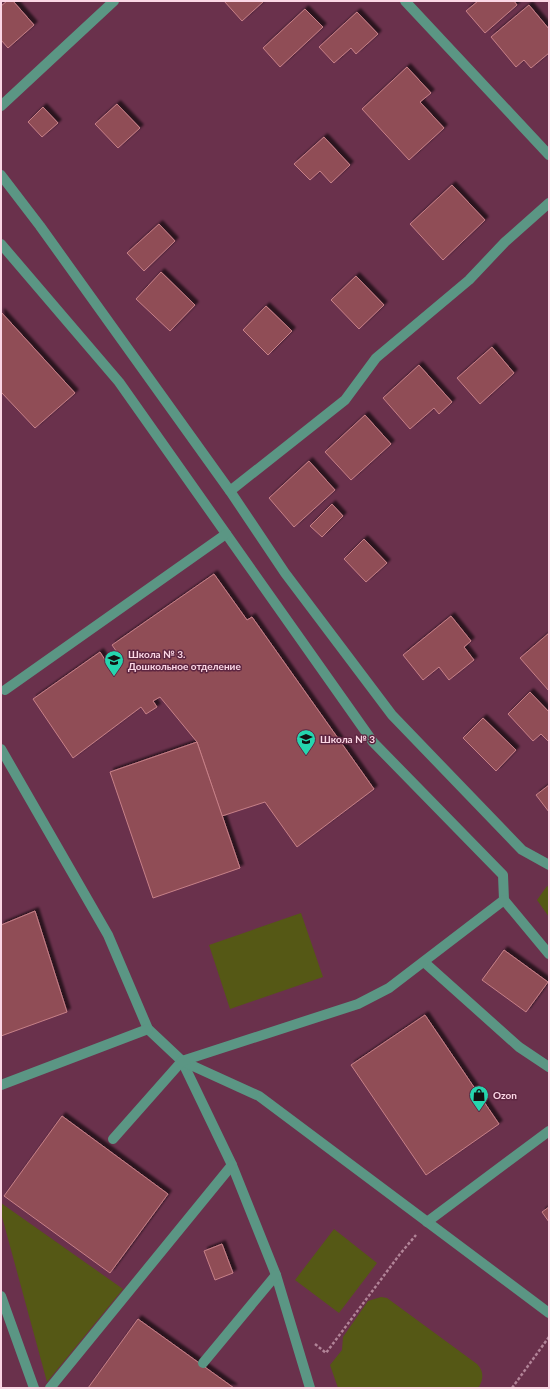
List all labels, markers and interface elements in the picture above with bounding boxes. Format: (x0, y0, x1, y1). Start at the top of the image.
place label: Школа № 3. Дошкольное отделение (128, 648, 241, 672)
school or university icon: Школа № 3. Дошкольное отделение (103, 649, 125, 677)
school or university icon: Школа № 3 (295, 728, 317, 756)
place label: Школа № 3 (320, 733, 375, 745)
shop icon: Ozon (468, 1084, 490, 1112)
place label: Ozon (493, 1089, 517, 1101)

